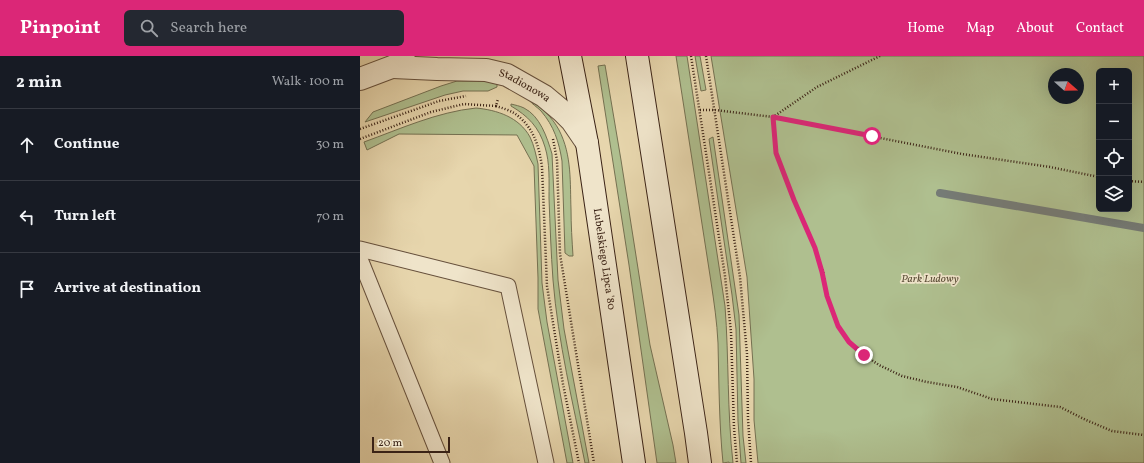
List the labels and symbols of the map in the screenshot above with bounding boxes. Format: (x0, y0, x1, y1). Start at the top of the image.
street label: Stadionowa (497, 66, 554, 106)
north arrow (1048, 68, 1084, 104)
route start (863, 127, 881, 145)
street label: Lubelskiego Lipca '80 (589, 207, 619, 311)
park label: Park Ludowy (901, 272, 959, 287)
route end (855, 346, 873, 364)
scale bar (372, 435, 450, 454)

